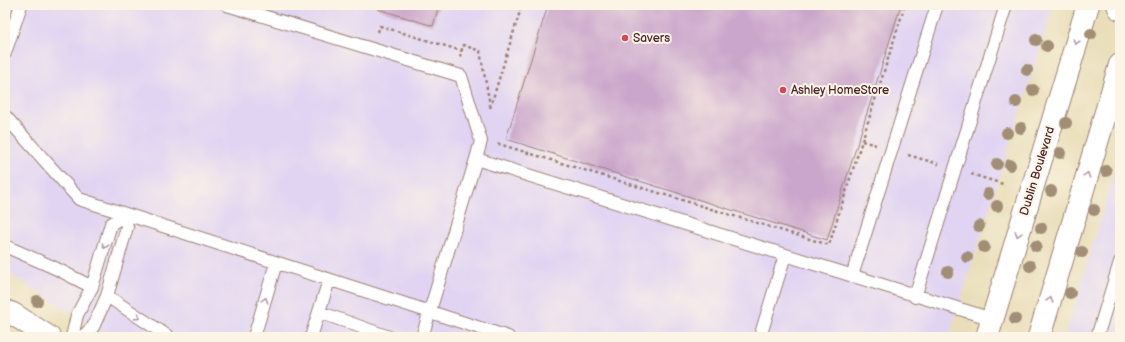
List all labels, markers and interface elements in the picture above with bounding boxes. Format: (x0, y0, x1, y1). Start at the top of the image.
place label: Savers (633, 31, 670, 46)
marker: Savers (620, 33, 630, 43)
one-way arrow (1072, 39, 1081, 46)
place label: Ashley HomeStore (791, 83, 889, 98)
marker: Ashley HomeStore (778, 85, 788, 95)
street label: Dublin Boulevard (1017, 125, 1058, 217)
one-way arrow (1082, 172, 1091, 179)
one-way arrow (1014, 230, 1023, 237)
one-way arrow (101, 242, 109, 249)
one-way arrow (1045, 296, 1054, 303)
one-way arrow (260, 297, 269, 304)
one-way arrow (134, 312, 141, 320)

